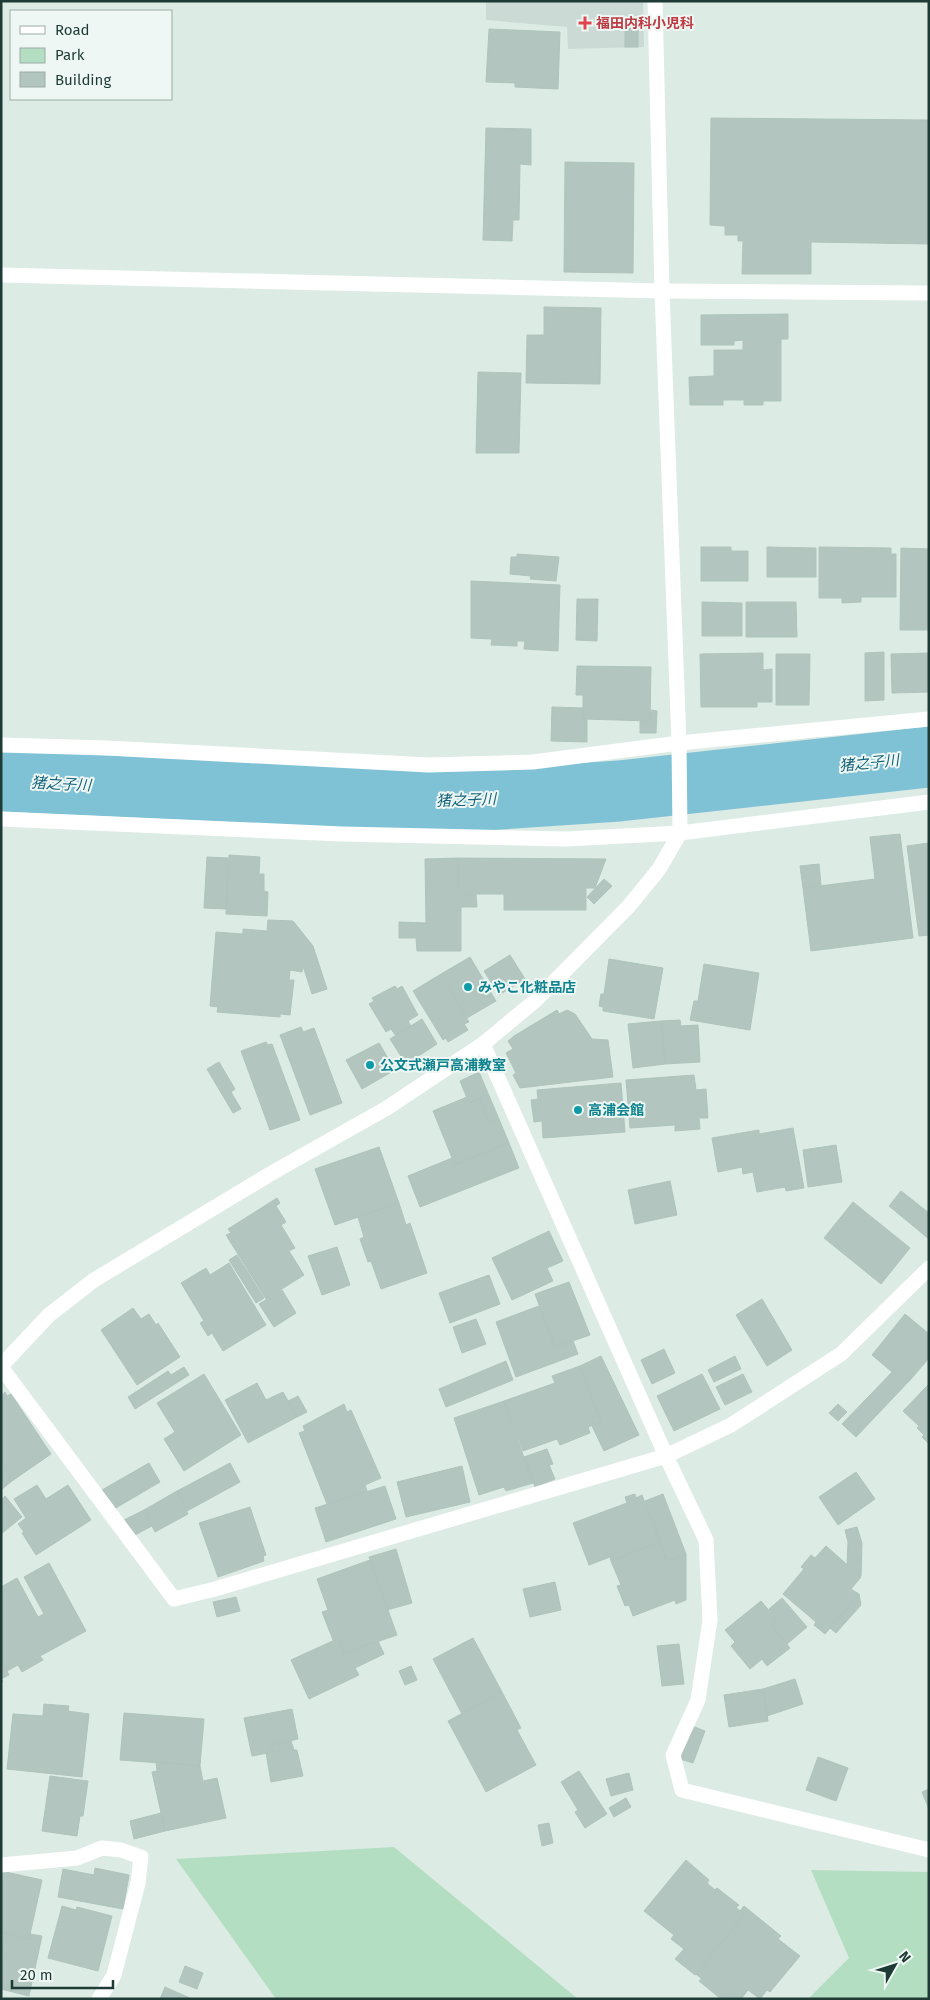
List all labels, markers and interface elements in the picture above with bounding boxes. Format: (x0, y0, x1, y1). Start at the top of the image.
legend (10, 10, 172, 100)
place label: 福田内科小児科 (596, 15, 694, 32)
marker: 福田内科小児科 (578, 16, 592, 30)
text: Road (55, 21, 90, 39)
text: Park (55, 46, 85, 64)
text: Building (55, 71, 111, 89)
water label: 猪之子川 (838, 751, 902, 775)
water label: 猪之子川 (31, 773, 93, 795)
water label: 猪之子川 (436, 790, 498, 810)
place label: みやこ化粧品店 (478, 979, 576, 996)
marker: みやこ化粧品店 (462, 981, 474, 993)
place label: 公文式瀬戸高浦教室 (380, 1057, 506, 1074)
marker: 公文式瀬戸高浦教室 (364, 1059, 376, 1071)
place label: 高浦会館 (588, 1102, 644, 1119)
marker: 高浦会館 (572, 1104, 584, 1116)
north arrow (870, 1940, 920, 1990)
text: N (895, 1948, 914, 1966)
scale bar (12, 1958, 114, 1990)
text: 20 m (20, 1966, 53, 1984)

